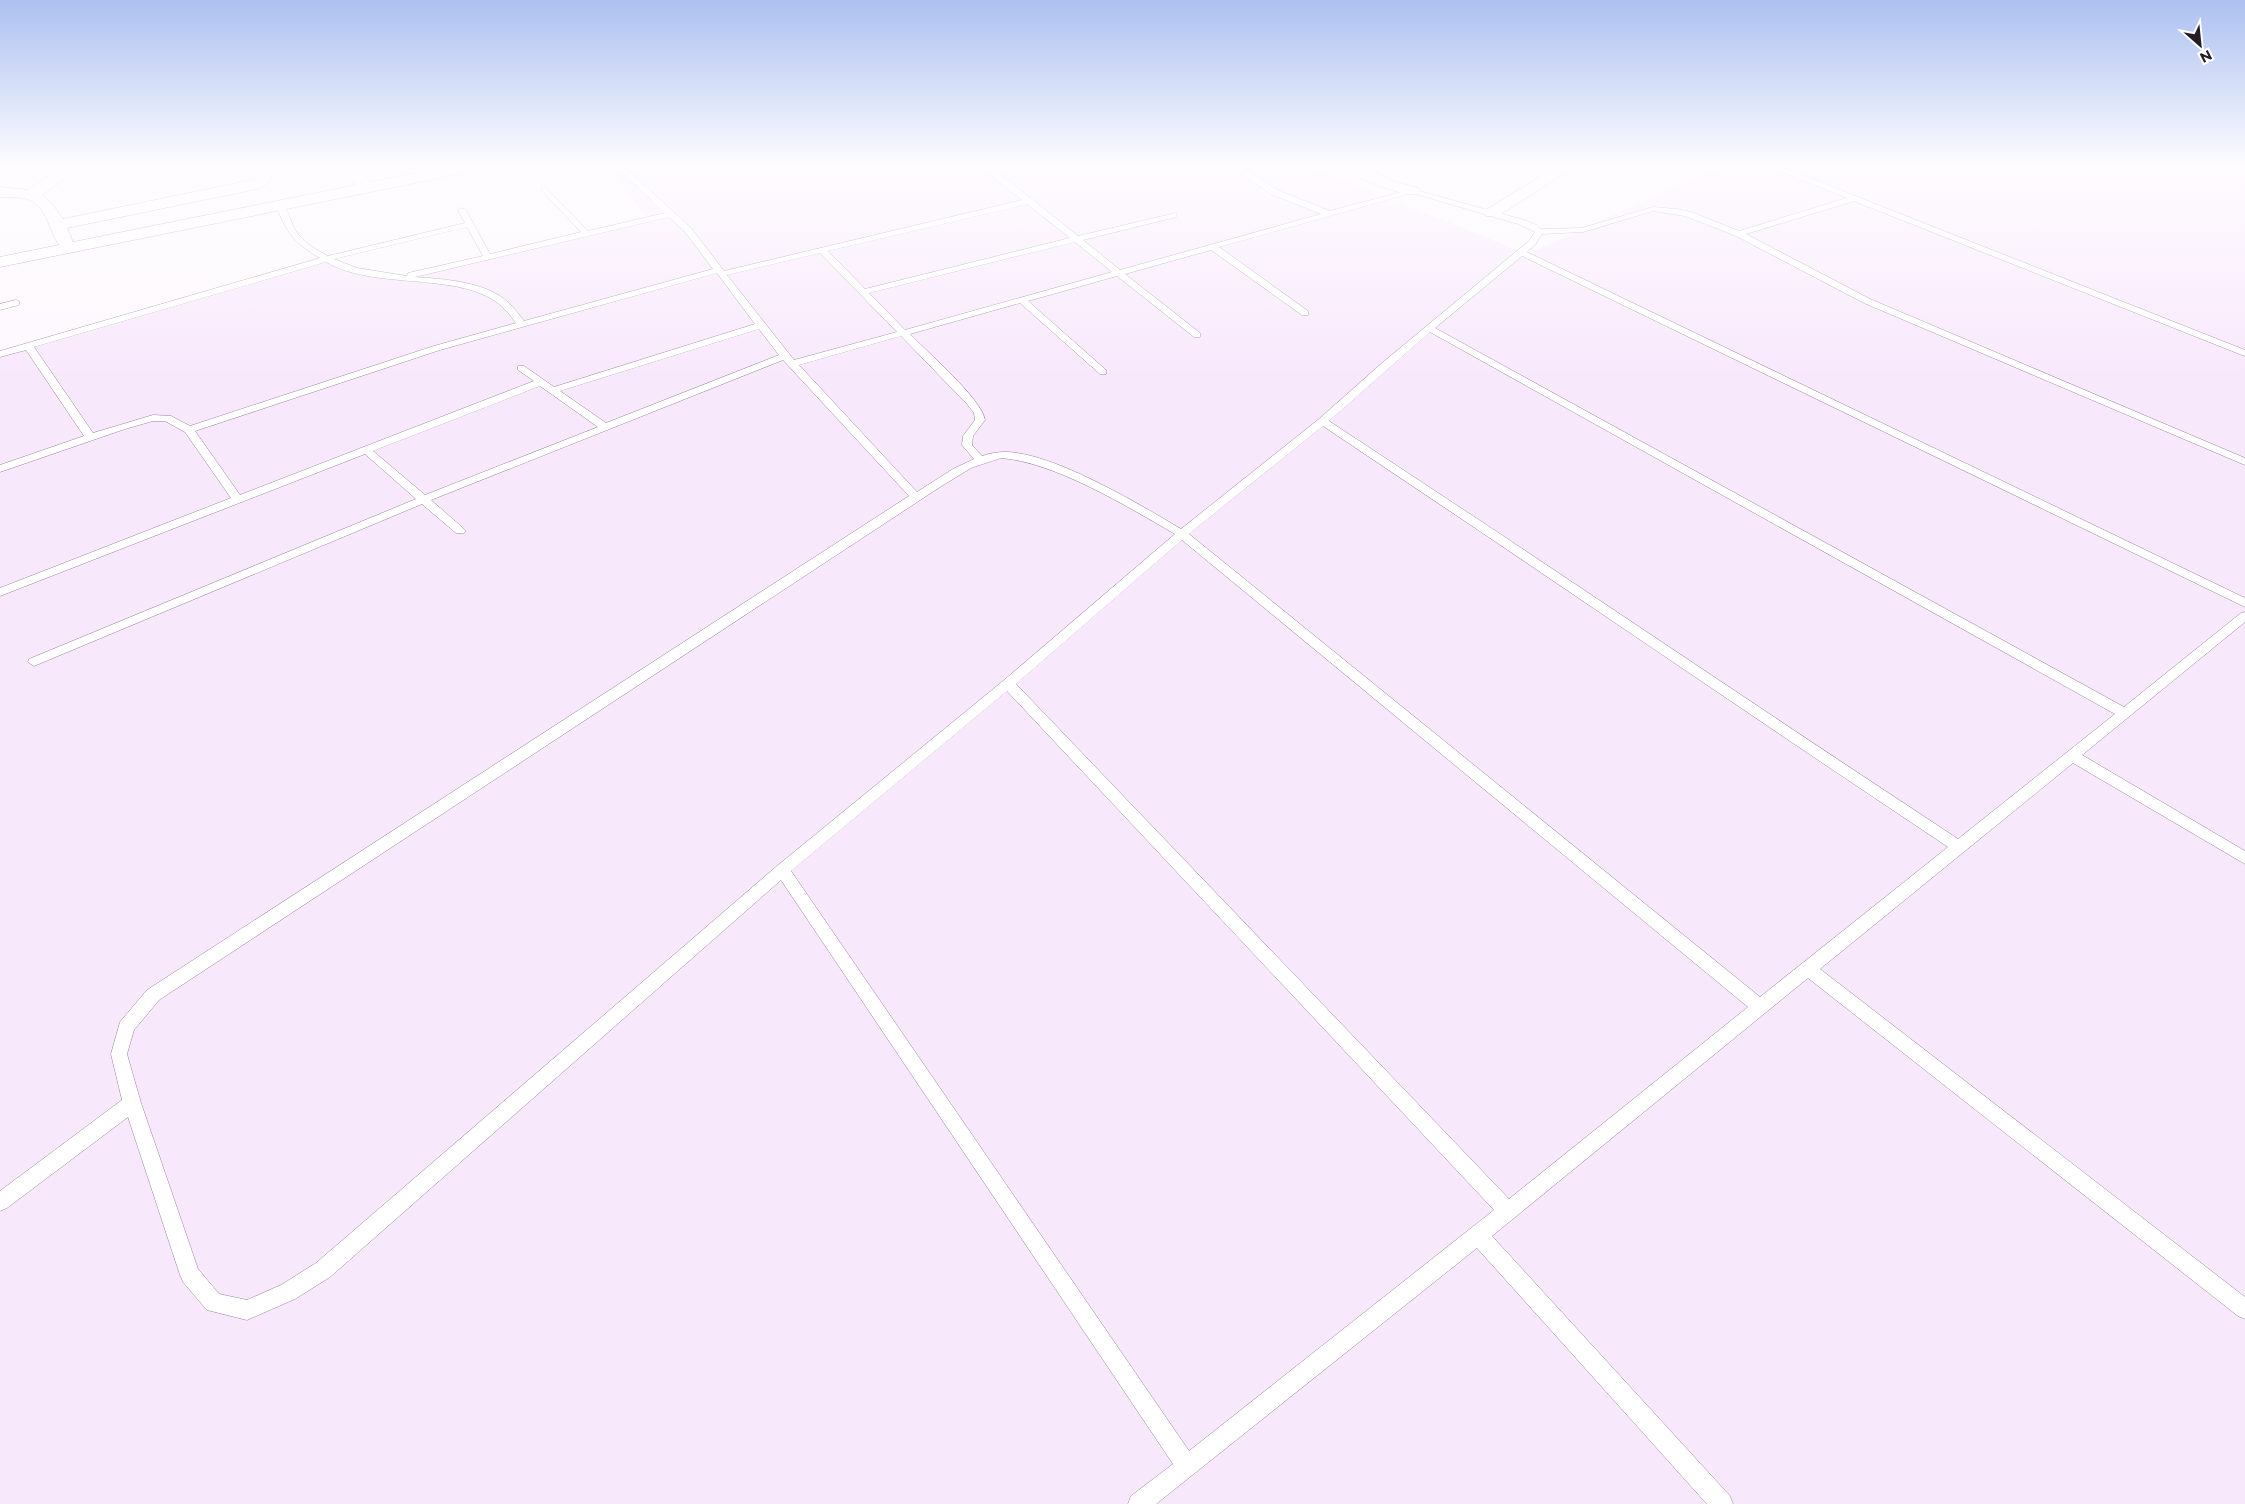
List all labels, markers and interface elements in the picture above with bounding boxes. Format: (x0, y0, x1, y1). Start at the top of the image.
north arrow (2175, 20, 2225, 70)
text: N (2197, 46, 2215, 67)

